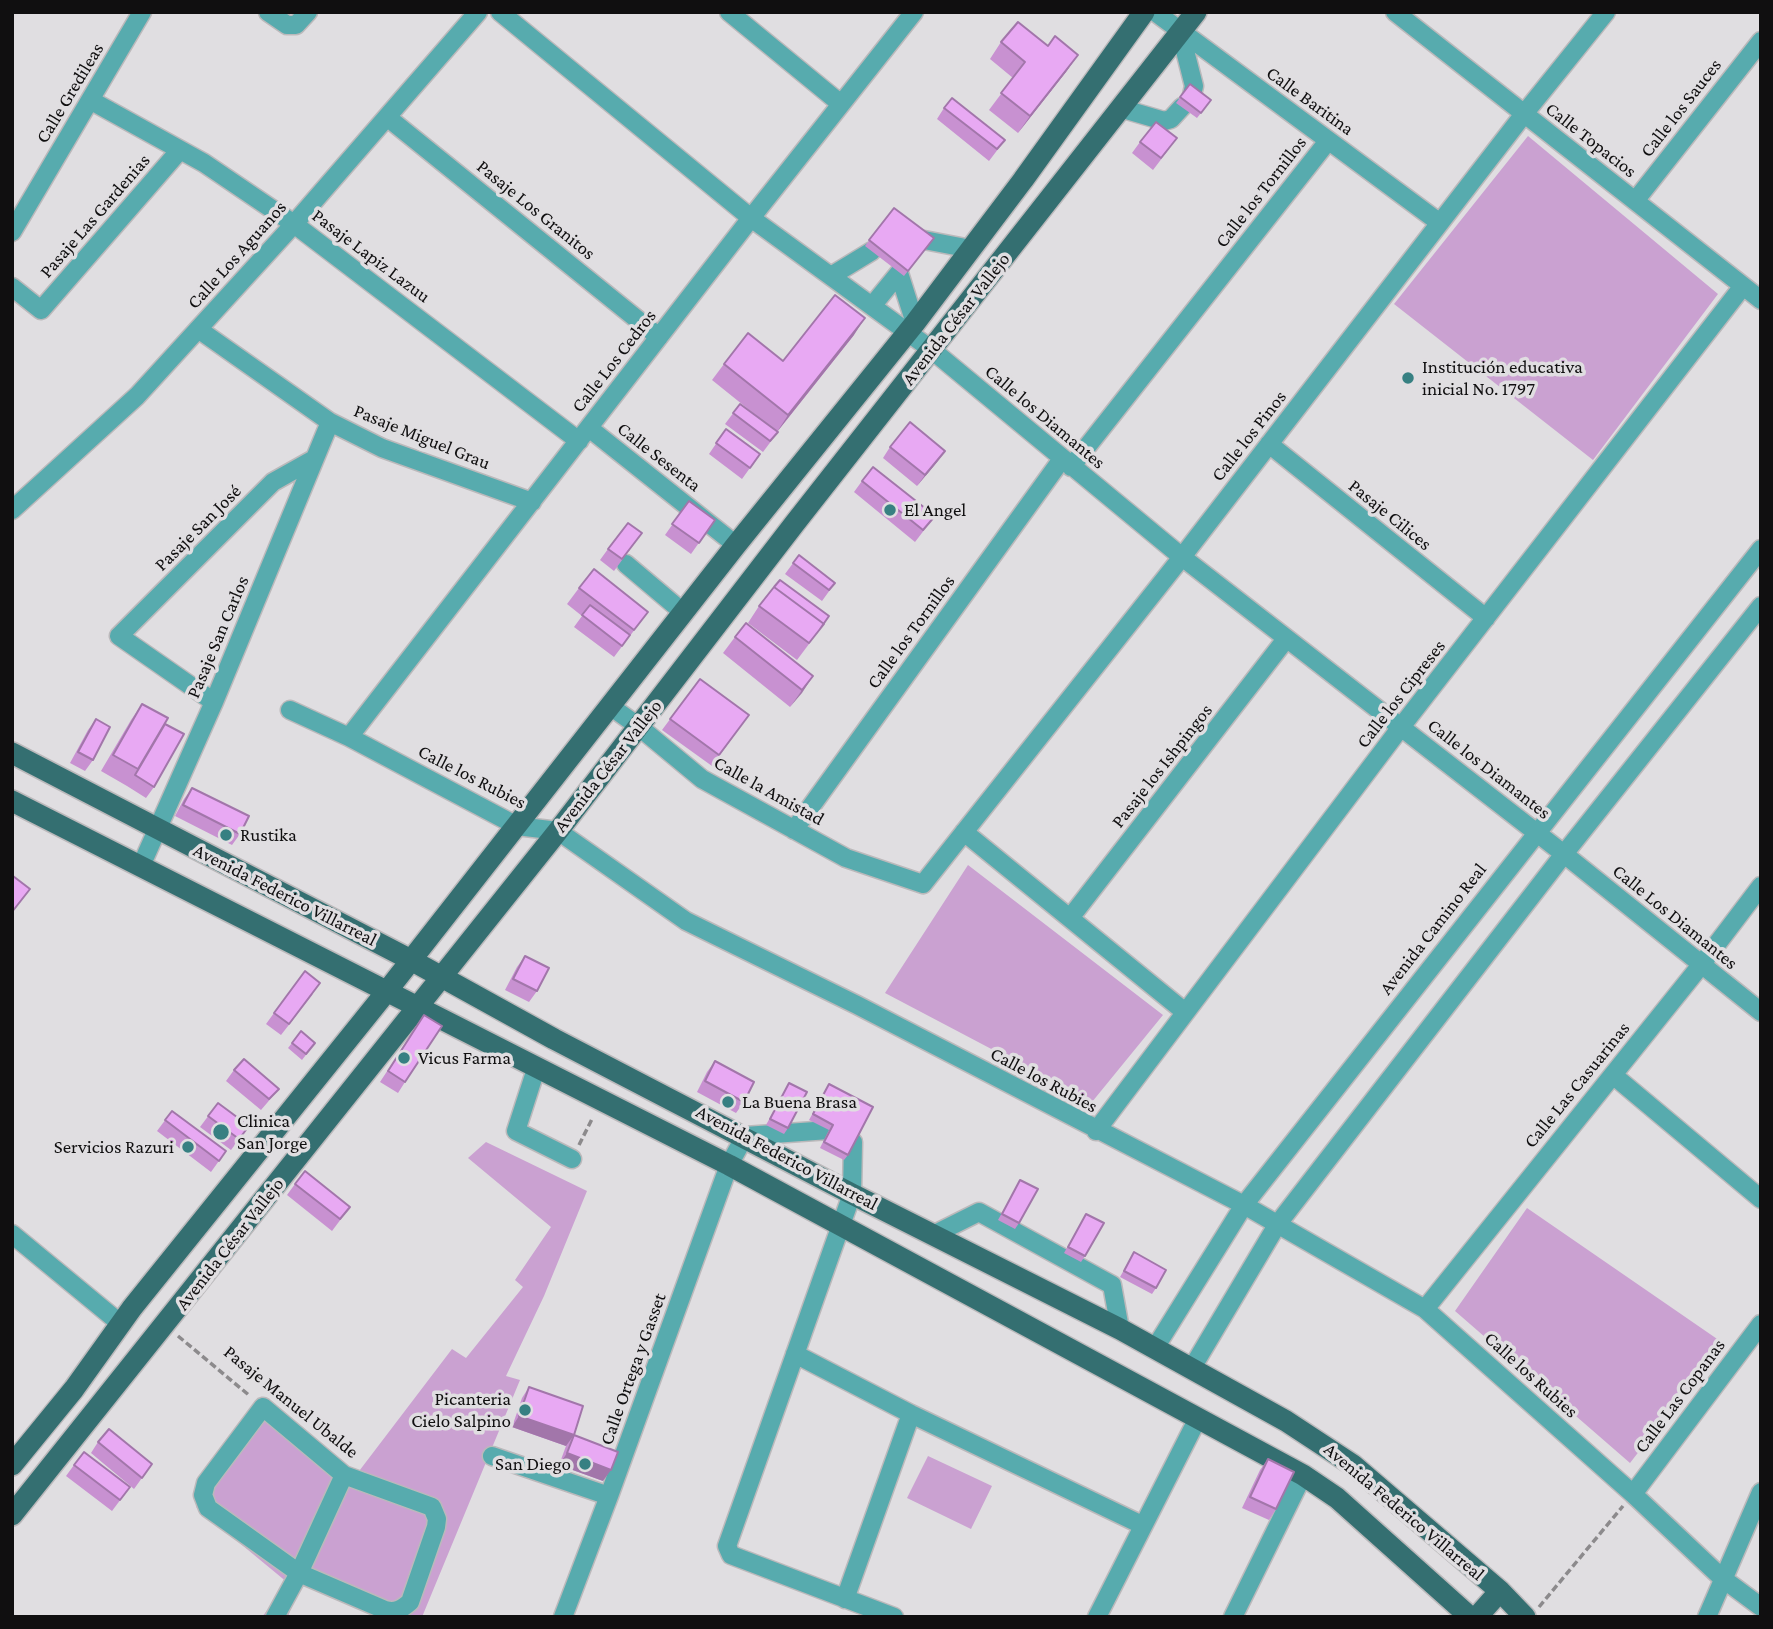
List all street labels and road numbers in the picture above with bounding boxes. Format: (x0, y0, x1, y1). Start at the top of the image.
street label: Calle Gredileas (31, 39, 109, 147)
street label: Calle los Sauces (1636, 54, 1726, 162)
street label: Calle Baritina (1262, 62, 1358, 140)
street label: Calle Topacios (1541, 97, 1641, 183)
street label: Calle los Tornillos (1210, 132, 1312, 252)
street label: Pasaje Las Gardenias (35, 149, 155, 283)
street label: Pasaje Los Granitos (472, 155, 600, 265)
street label: Calle Los Aguanos (182, 196, 292, 314)
street label: Pasaje Lapiz Lazuu (307, 204, 435, 308)
street label: Avenida César Vallejo (897, 248, 1015, 390)
street label: Calle Los Cedros (567, 305, 661, 417)
street label: Calle los Diamantes (980, 360, 1110, 474)
street label: Calle los Pinos (1207, 386, 1291, 486)
street label: Pasaje Miguel Grau (351, 399, 493, 475)
street label: Calle Sesenta (613, 417, 705, 497)
street label: Pasaje Cilices (1344, 474, 1436, 556)
street label: Pasaje San José (150, 480, 246, 576)
street label: Calle los Tornillos (862, 571, 960, 693)
street label: Pasaje San Carlos (182, 572, 254, 702)
street label: Calle los Cipreses (1352, 635, 1450, 753)
street label: Avenida César Vallejo (549, 695, 667, 837)
street label: Pasaje los Ishpingos (1107, 700, 1217, 832)
street label: Calle los Diamantes (1423, 714, 1555, 824)
street label: Calle los Rubies (414, 740, 530, 814)
street label: Calle la Amistad (710, 751, 828, 831)
street label: Avenida Federico Villarreal (190, 839, 380, 951)
street label: Avenida Camino Real (1375, 859, 1491, 999)
street label: Calle Los Diamantes (1608, 860, 1742, 974)
street label: Calle Las Casuarinas (1519, 1017, 1635, 1153)
street label: Calle los Rubies (986, 1042, 1102, 1118)
street label: Avenida Federico Villarreal (692, 1100, 882, 1216)
street label: Avenida César Vallejo (171, 1173, 289, 1315)
street label: Calle Ortega y Gasset (595, 1290, 671, 1448)
street label: Calle los Rubies (1479, 1327, 1583, 1423)
street label: Calle Las Copanas (1630, 1334, 1730, 1458)
street label: Pasaje Manuel Ubalde (219, 1341, 363, 1463)
street label: Avenida Federico Villarreal (1319, 1438, 1489, 1586)

